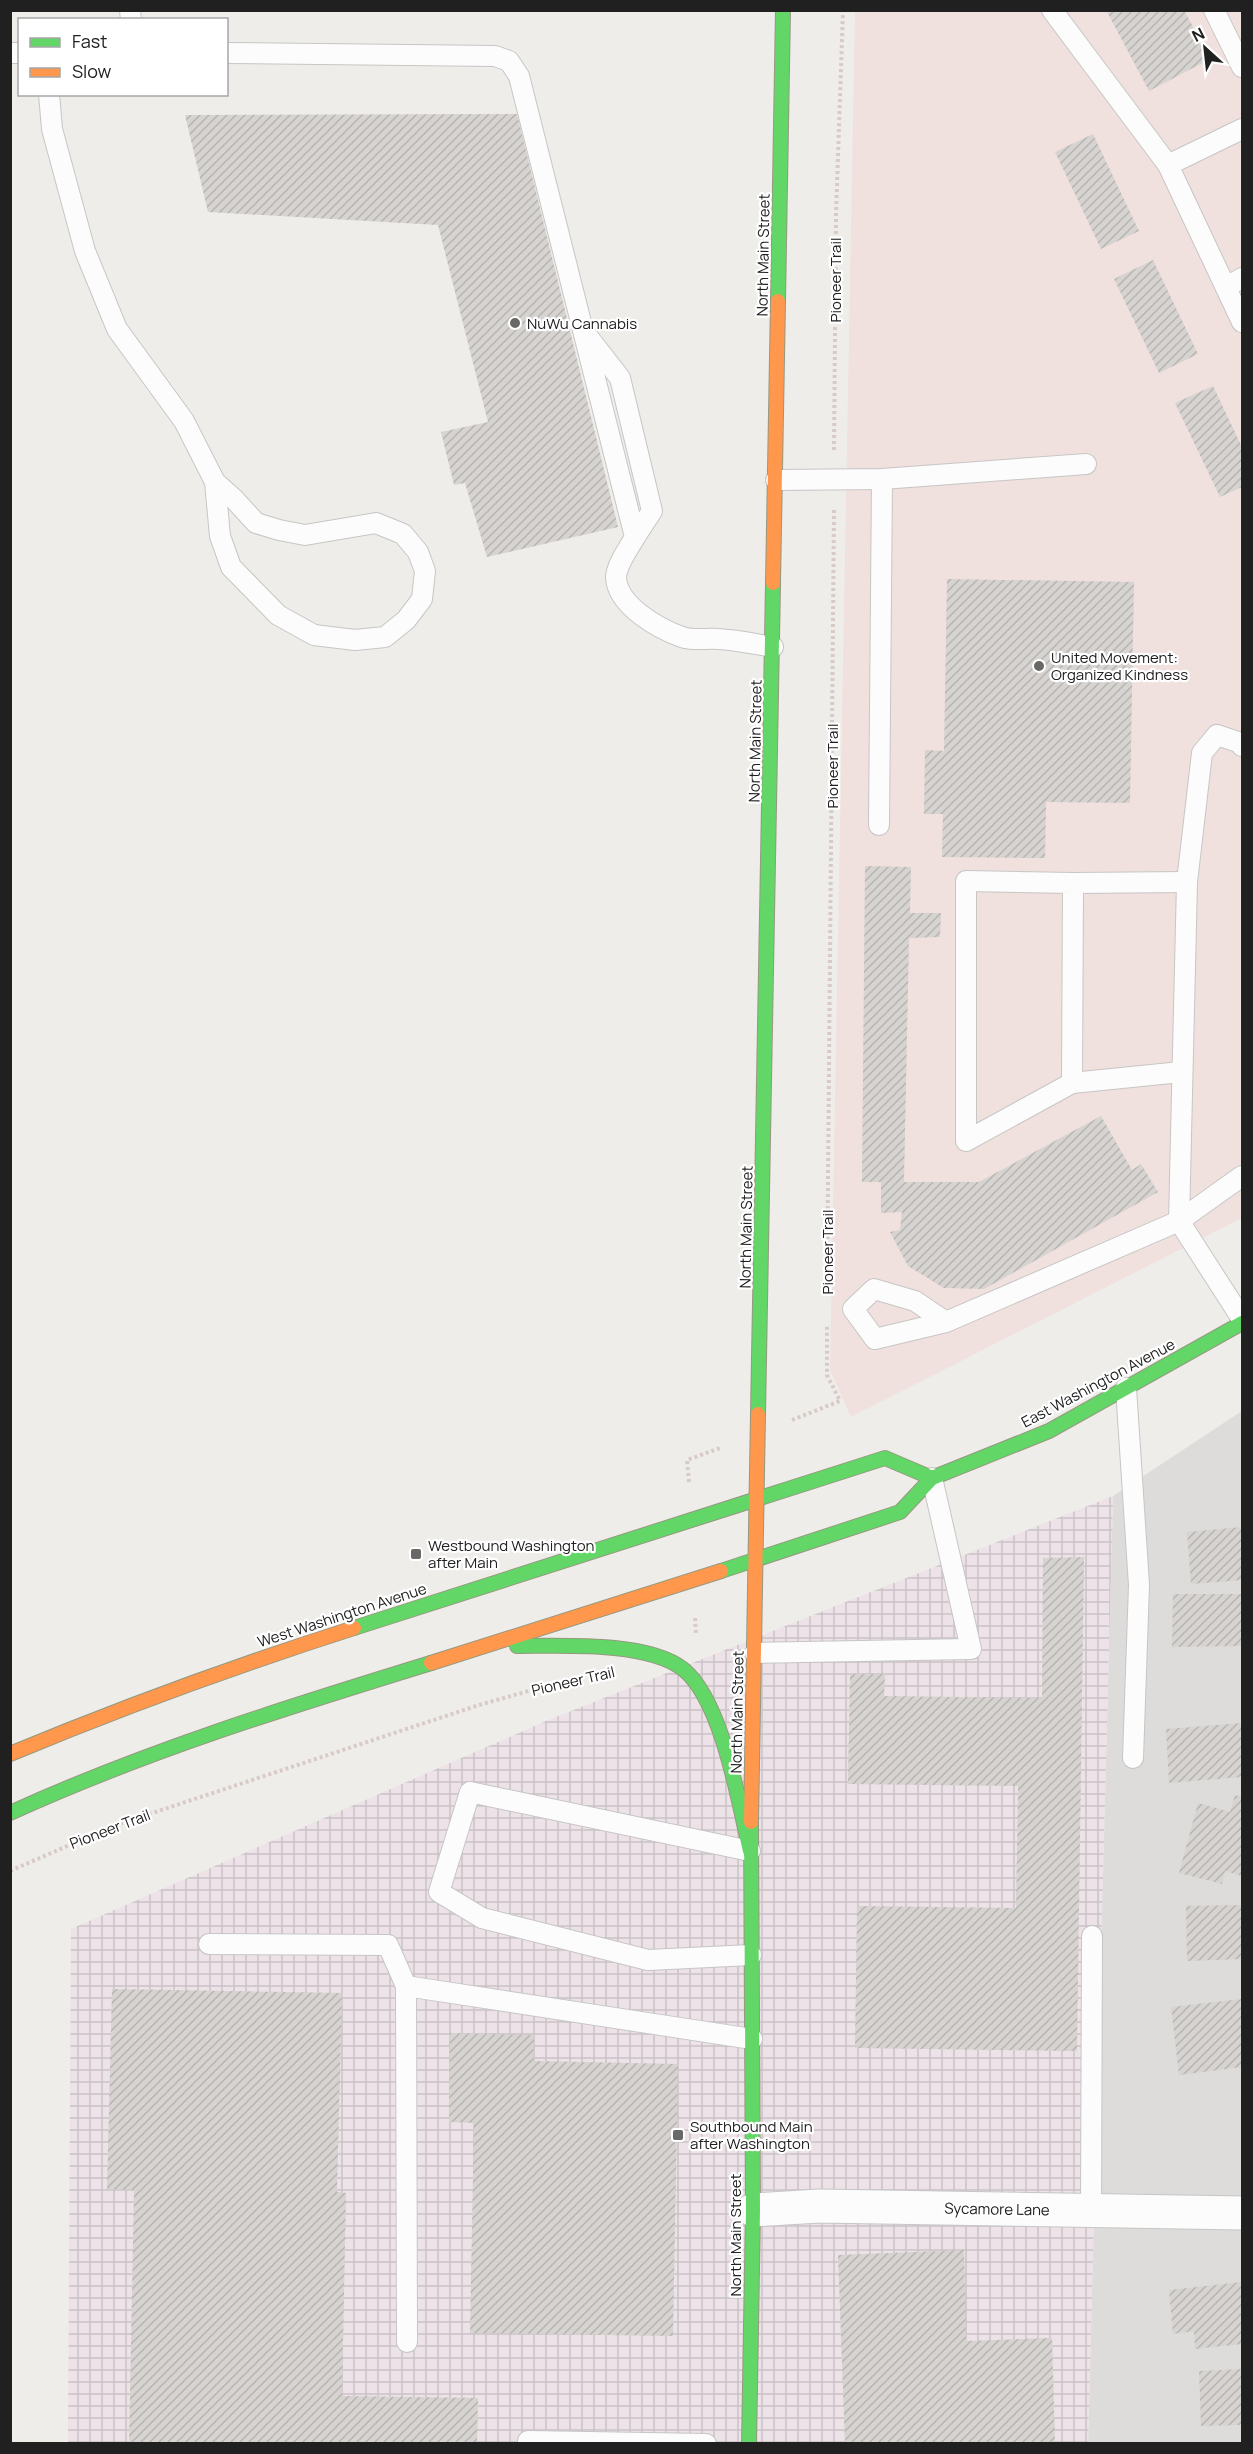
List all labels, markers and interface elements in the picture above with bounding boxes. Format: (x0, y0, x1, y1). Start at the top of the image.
legend (18, 18, 228, 96)
north arrow (1175, 18, 1235, 78)
text: N (1188, 22, 1208, 47)
text: Fast (72, 29, 107, 53)
text: Slow (72, 59, 112, 83)
street label: North Main Street (751, 193, 775, 317)
street label: Pioneer Trail (825, 238, 846, 322)
place label: NuWu Cannabis (527, 313, 637, 334)
marker: NuWu Cannabis (508, 316, 522, 330)
place label: United Movement: Organized Kindness (1051, 647, 1188, 685)
marker: United Movement: Organized Kindness (1032, 659, 1046, 673)
street label: North Main Street (743, 679, 767, 803)
street label: Pioneer Trail (822, 724, 843, 808)
street label: North Main Street (734, 1165, 758, 1289)
street label: Pioneer Trail (817, 1210, 838, 1294)
street label: East Washington Avenue (1017, 1333, 1179, 1432)
place label: Westbound Washington after Main (428, 1535, 595, 1573)
marker: Westbound Washington after Main (409, 1547, 423, 1561)
street label: West Washington Avenue (255, 1578, 429, 1652)
street label: North Main Street (725, 1650, 749, 1774)
street label: Pioneer Trail (529, 1661, 617, 1701)
street label: Pioneer Trail (67, 1804, 153, 1854)
place label: Southbound Main after Washington (690, 2116, 813, 2154)
marker: Southbound Main after Washington (671, 2128, 685, 2142)
street label: North Main Street (725, 2174, 746, 2296)
street label: Sycamore Lane (944, 2198, 1050, 2220)

